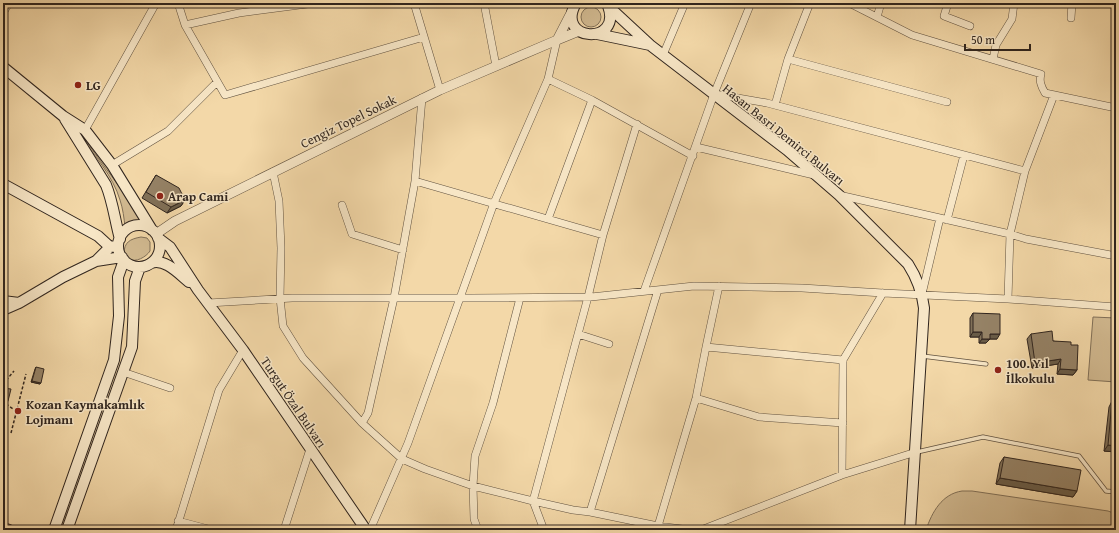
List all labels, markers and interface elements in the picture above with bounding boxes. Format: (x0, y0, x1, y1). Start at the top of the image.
scale bar (965, 26, 1030, 52)
text: 50 m (971, 31, 995, 48)
place label: LG (86, 76, 101, 95)
street label: Hasan Basri Demirci Bulvarı (719, 79, 849, 190)
marker: LG (73, 80, 83, 90)
street label: Cengiz Topel Sokak (297, 90, 400, 153)
place label: Arap Cami (168, 187, 228, 206)
marker: Arap Cami (155, 191, 165, 201)
street label: Turgut Özal Bulvarı (256, 353, 331, 452)
place label: 100. Yıl İlkokulu (1006, 354, 1055, 388)
marker: 100. Yıl İlkokulu (993, 365, 1003, 375)
place label: Kozan Kaymakamlık Lojmanı (26, 395, 145, 429)
marker: Kozan Kaymakamlık Lojmanı (13, 406, 23, 416)

